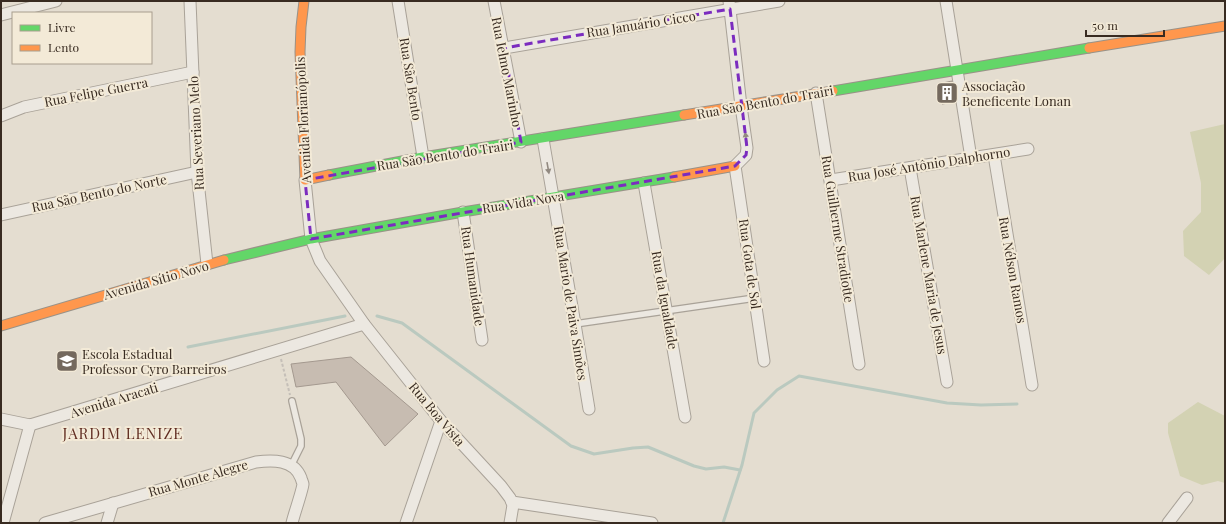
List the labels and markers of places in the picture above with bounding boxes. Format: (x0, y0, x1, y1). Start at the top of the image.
place label: Associação Beneficente Lonan (961, 77, 1071, 109)
building icon: Associação Beneficente Lonan (934, 80, 960, 106)
place label: Escola Estadual Professor Cyro Barreiros (82, 345, 227, 377)
school or university icon: Escola Estadual Professor Cyro Barreiros (54, 348, 80, 374)

